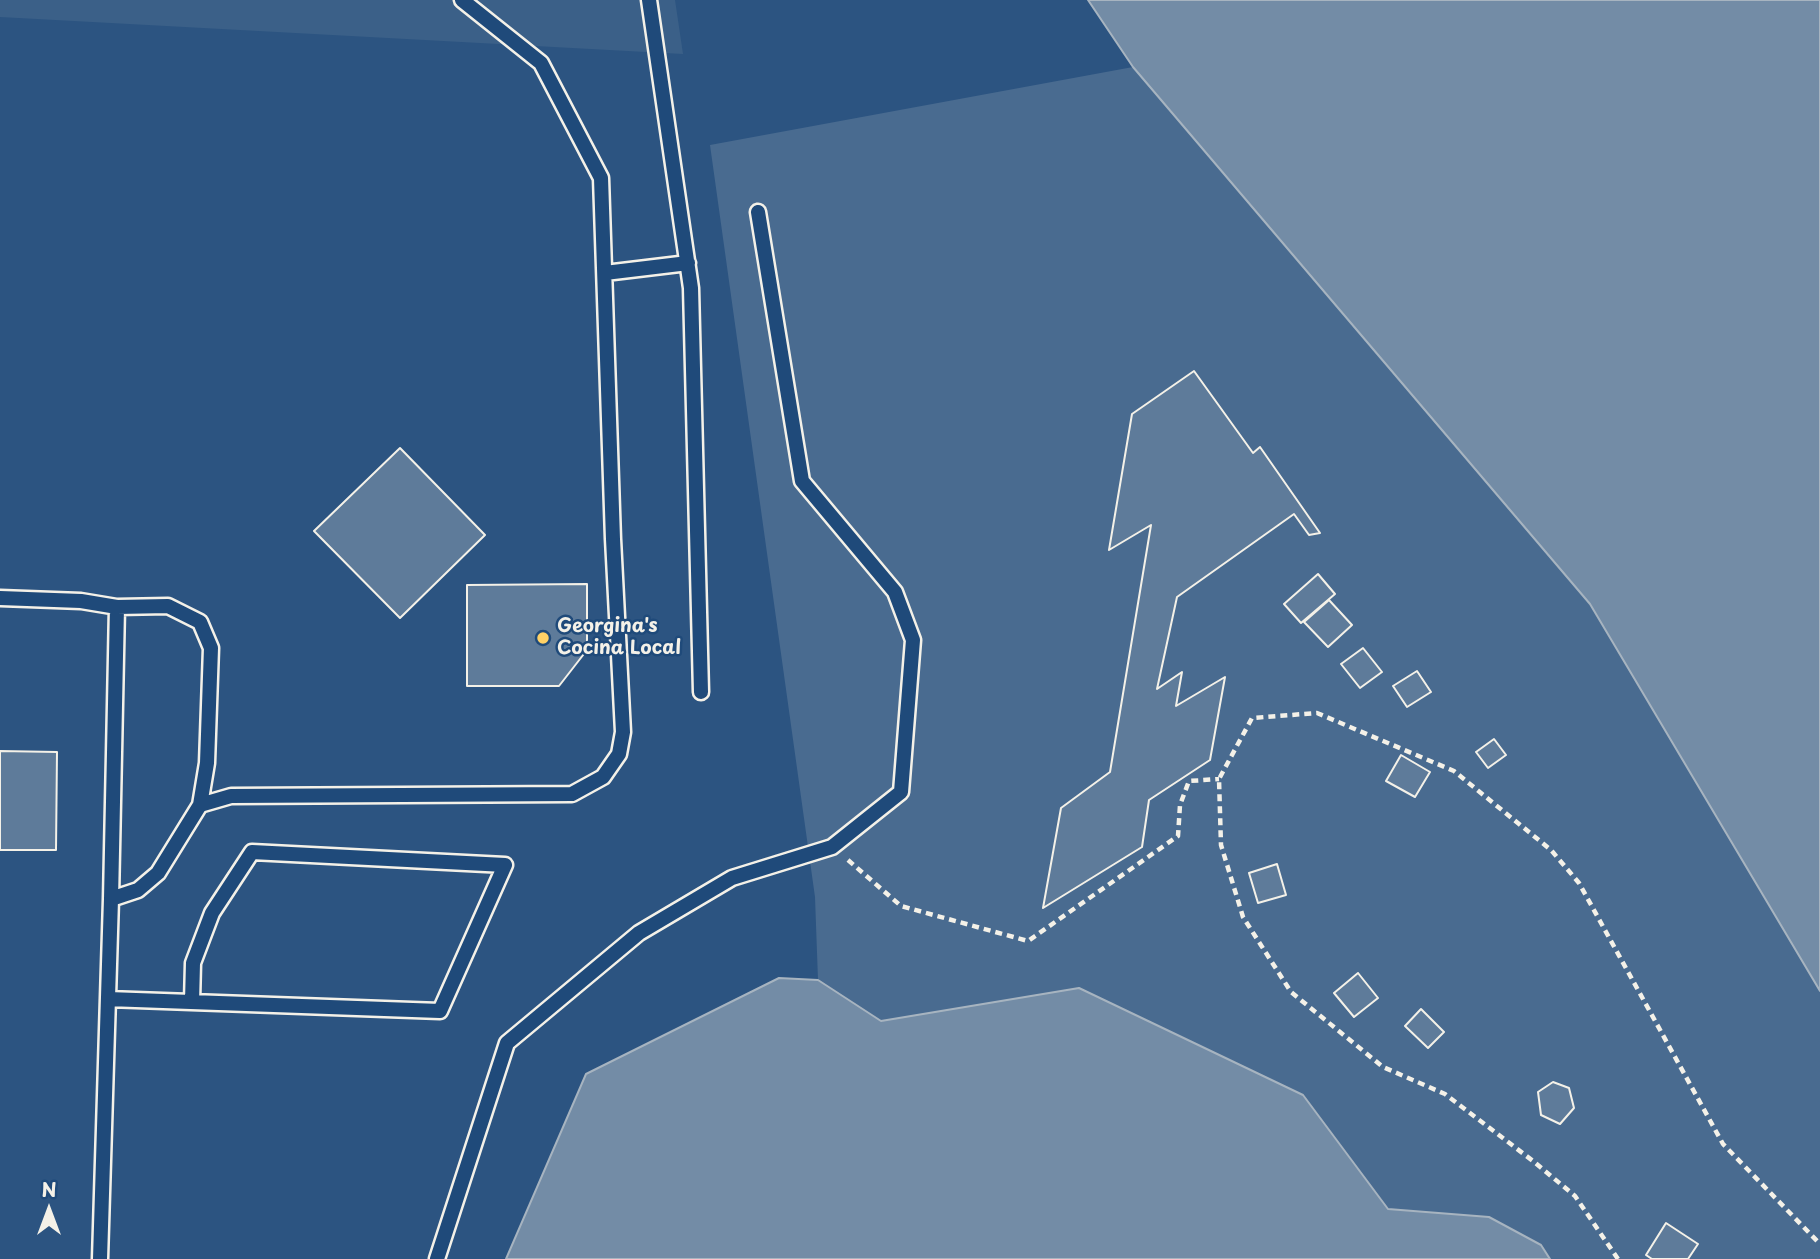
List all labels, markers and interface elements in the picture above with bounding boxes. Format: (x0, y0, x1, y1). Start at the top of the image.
place label: Georgina's Cocina Local (557, 616, 681, 660)
marker: Georgina's Cocina Local (535, 630, 551, 646)
north arrow (14, 1175, 84, 1245)
text: N (41, 1175, 57, 1203)

